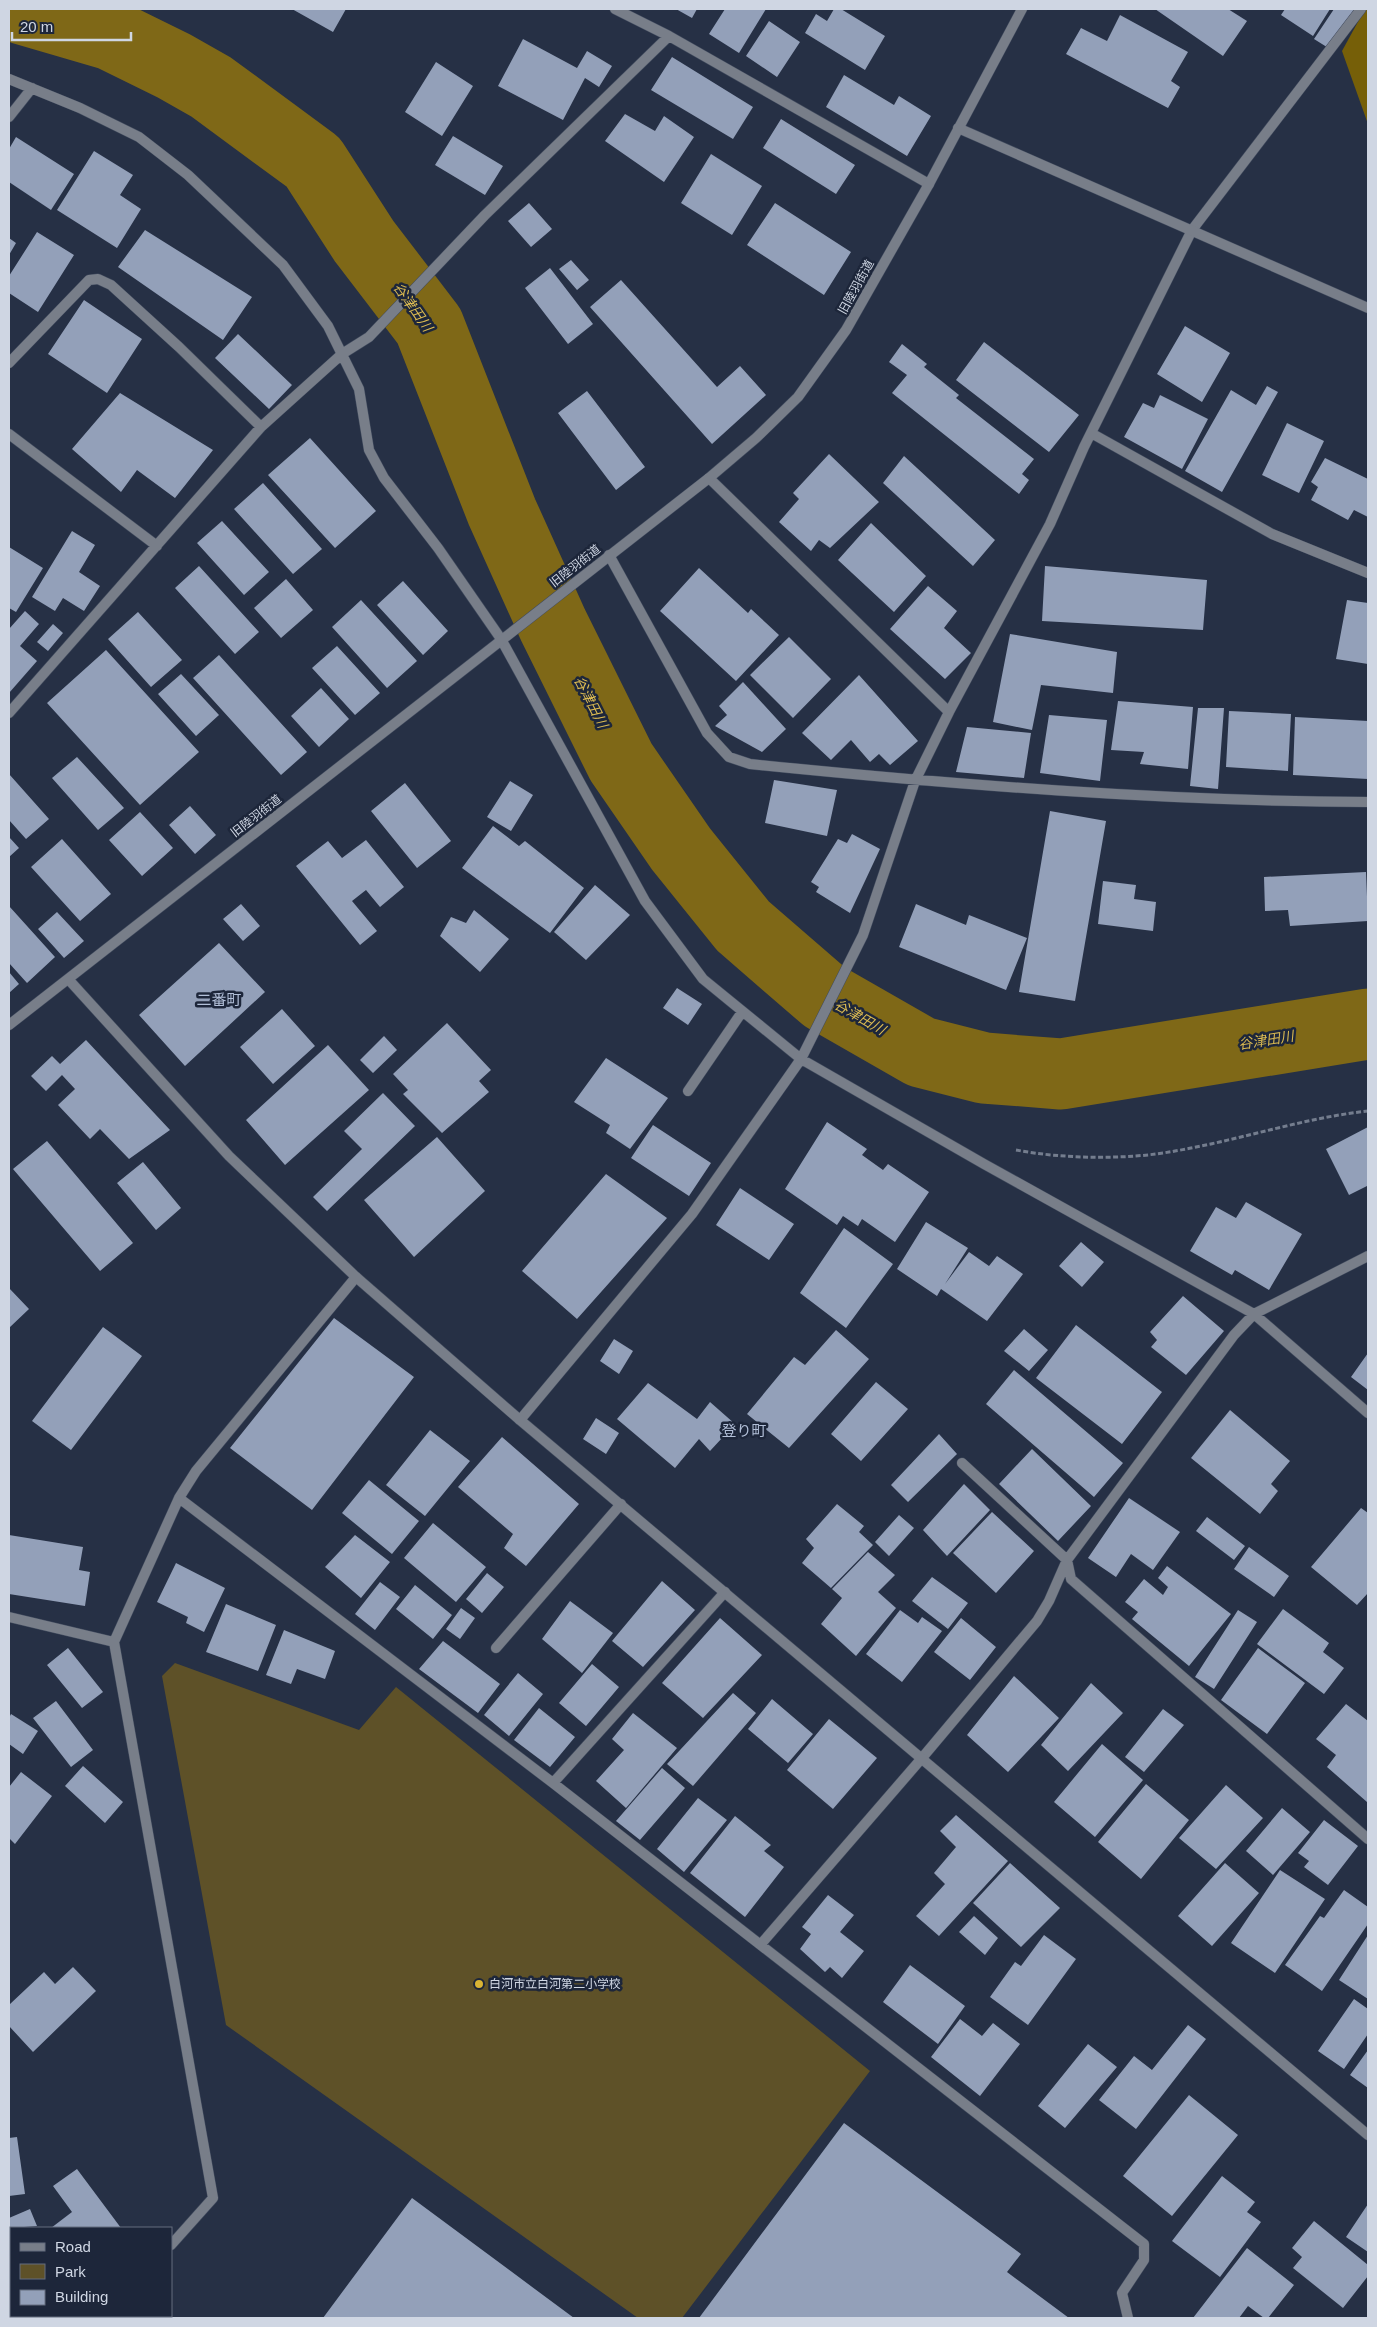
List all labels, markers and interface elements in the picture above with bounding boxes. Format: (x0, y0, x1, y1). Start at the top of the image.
scale bar (12, 10, 131, 42)
text: 20 m (20, 18, 53, 35)
street label: 旧陸羽街道 (835, 257, 877, 317)
water label: 谷津田川 (390, 279, 437, 336)
street label: 旧陸羽街道 (547, 542, 603, 590)
water label: 谷津田川 (571, 673, 612, 732)
street label: 旧陸羽街道 (228, 792, 284, 840)
district label: 二番町 (196, 991, 242, 1008)
water label: 谷津田川 (832, 996, 890, 1039)
water label: 谷津田川 (1237, 1027, 1297, 1052)
district label: 登り町 (721, 1422, 767, 1439)
place label: 白河市立白河第二小学校 (489, 1977, 621, 1991)
marker: 白河市立白河第二小学校 (473, 1978, 485, 1990)
legend (10, 2227, 172, 2317)
text: Road (55, 2238, 91, 2255)
text: Park (55, 2263, 86, 2280)
text: Building (55, 2288, 108, 2305)

